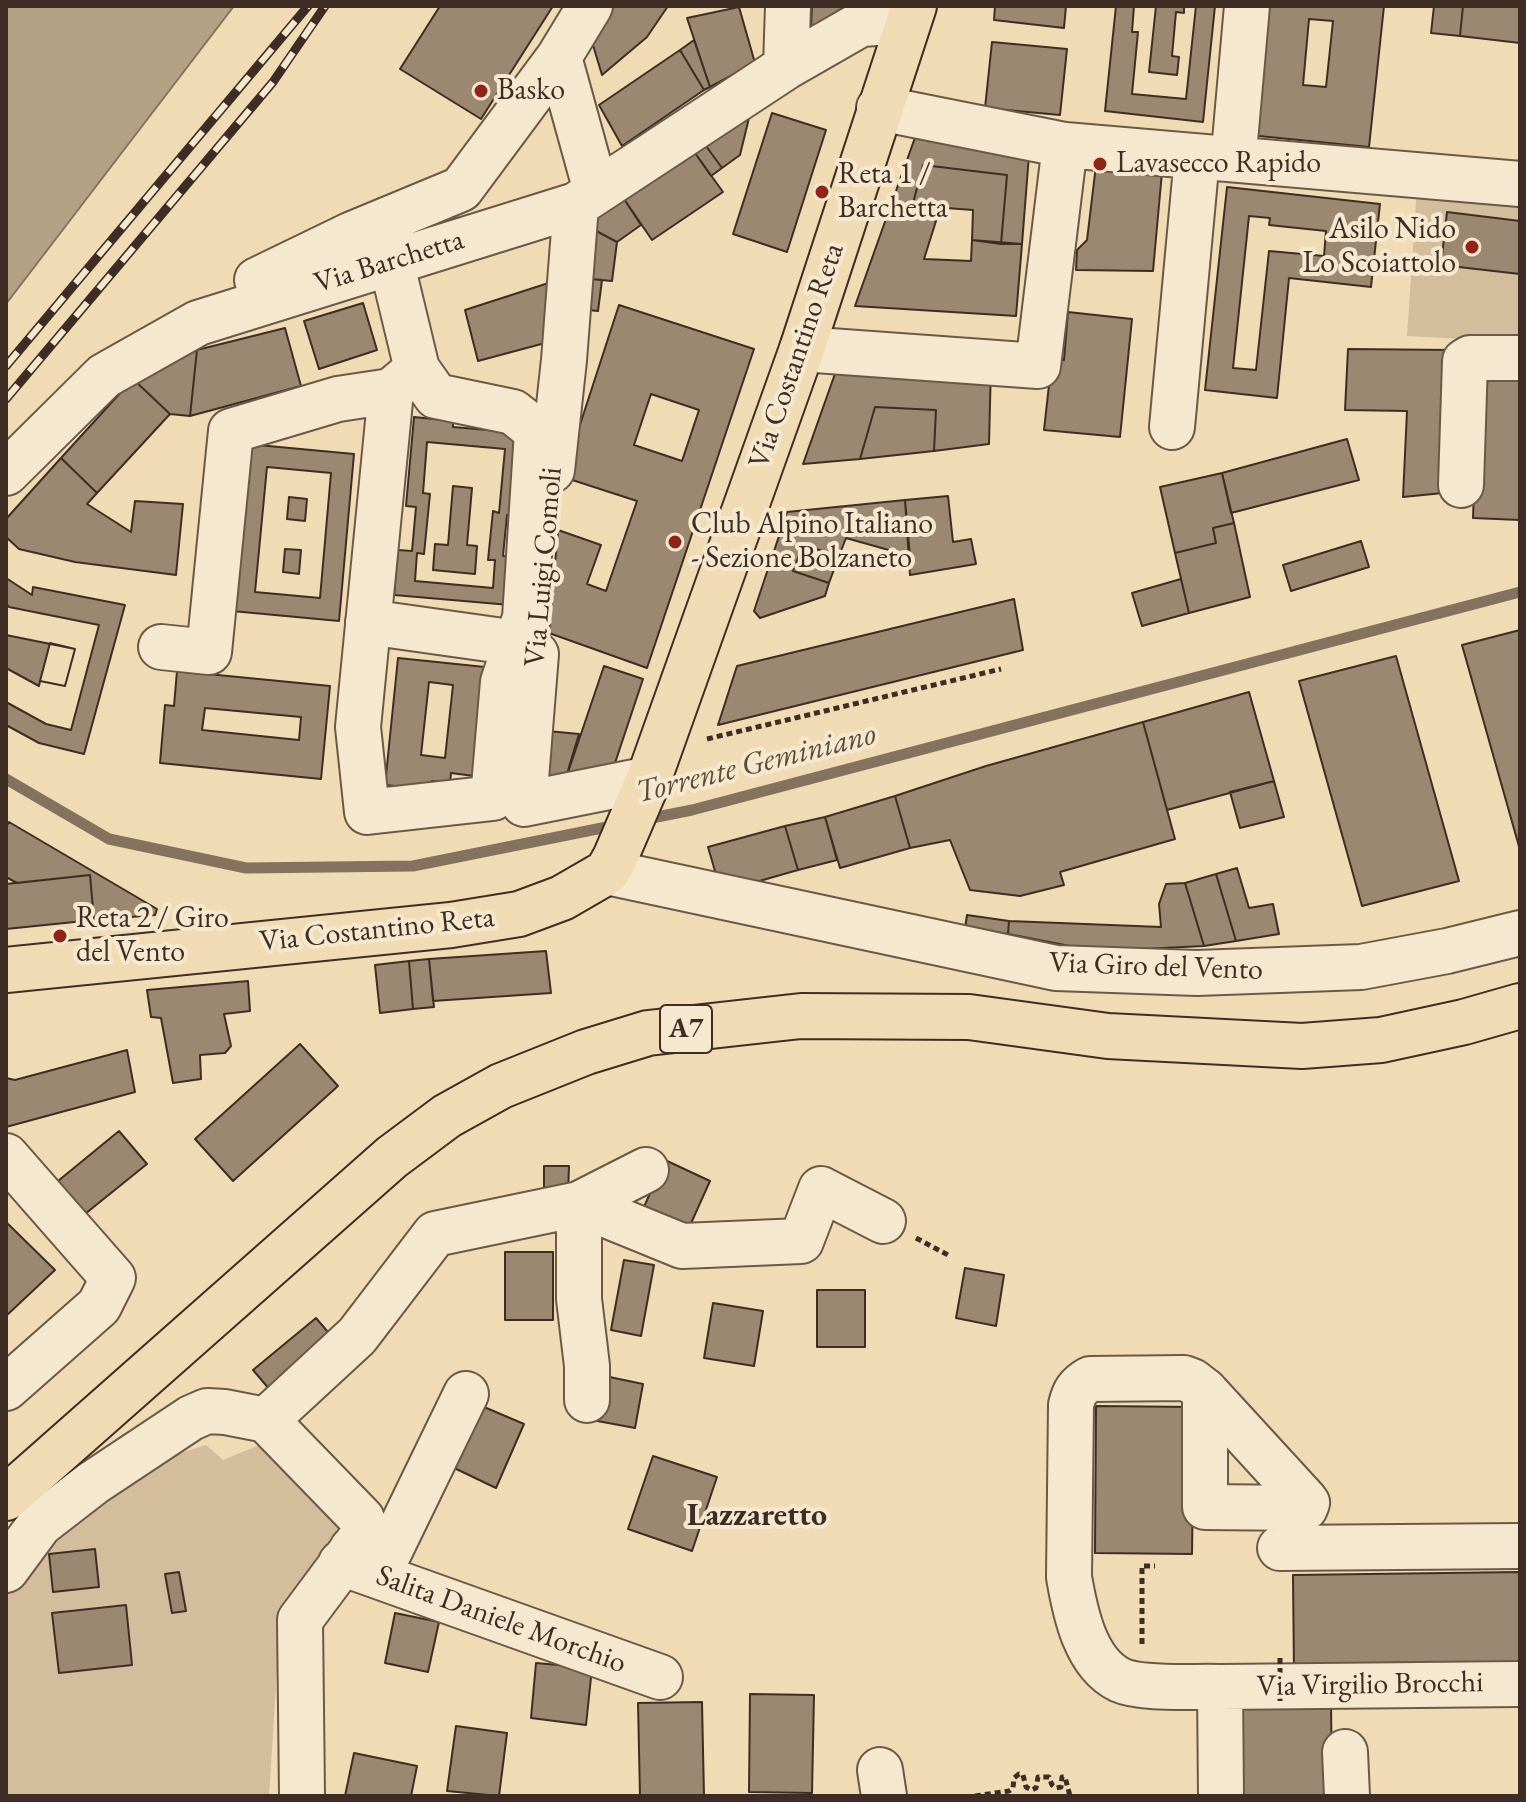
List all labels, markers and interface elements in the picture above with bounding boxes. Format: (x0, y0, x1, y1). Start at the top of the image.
place label: Basko (497, 73, 565, 109)
marker: Basko (472, 82, 490, 100)
place label: Lavasecco Rapido (1116, 146, 1321, 182)
marker: Lavasecco Rapido (1091, 155, 1109, 173)
place label: Reta 1 / Barchetta (838, 157, 948, 228)
marker: Reta 1 / Barchetta (813, 183, 831, 201)
place label: Asilo Nido Lo Scoiattolo (1303, 212, 1456, 282)
street label: Via Barchetta (310, 222, 468, 302)
marker: Asilo Nido Lo Scoiattolo (1463, 238, 1481, 256)
street label: Via Costantino Reta (742, 239, 852, 473)
street label: Via Luigi Comoli (517, 466, 571, 668)
place label: Club Alpino Italiano - Sezione Bolzaneto (691, 507, 933, 578)
marker: Club Alpino Italiano - Sezione Bolzaneto (666, 533, 684, 551)
water label: Torrente Geminiano (632, 716, 880, 812)
street label: Via Costantino Reta (258, 900, 496, 960)
place label: Reta 2 / Giro del Vento (76, 901, 229, 972)
marker: Reta 2 / Giro del Vento (51, 927, 69, 945)
street label: Via Giro del Vento (1048, 945, 1264, 989)
road number: A7 (660, 1005, 712, 1053)
district label: Lazzaretto (687, 1497, 827, 1535)
street label: Salita Daniele Morchio (371, 1558, 631, 1682)
street label: Via Virgilio Brocchi (1256, 1665, 1484, 1705)

